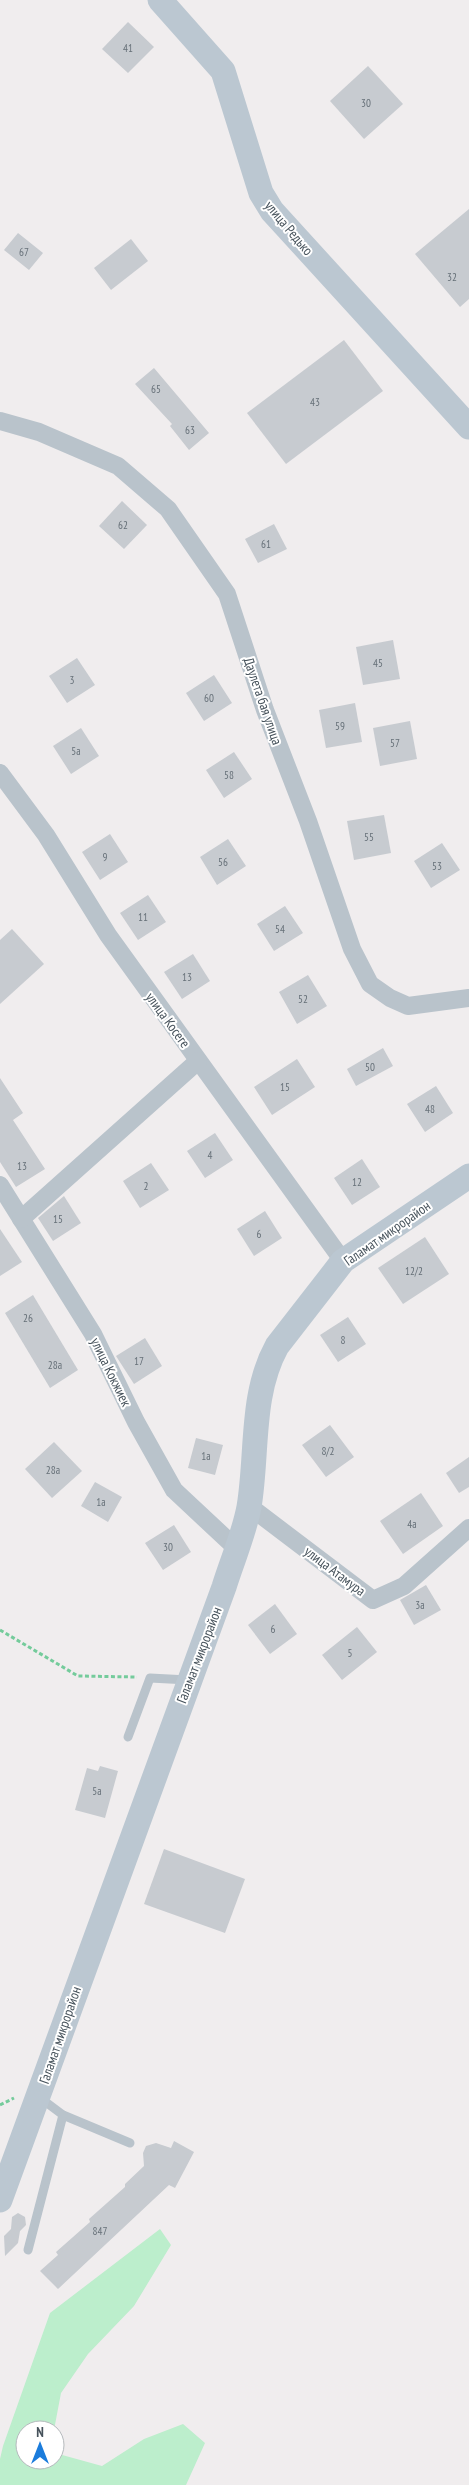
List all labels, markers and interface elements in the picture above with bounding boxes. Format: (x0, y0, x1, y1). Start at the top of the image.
house number: 41 (123, 41, 133, 55)
house number: 30 (361, 96, 371, 110)
street label: улица Редько (261, 197, 317, 259)
house number: 67 (19, 245, 29, 259)
house number: 32 (447, 270, 457, 284)
house number: 65 (151, 382, 161, 396)
house number: 43 (310, 395, 320, 409)
house number: 63 (185, 423, 195, 437)
house number: 62 (118, 518, 128, 532)
house number: 61 (261, 537, 271, 551)
street label: Даулета бая улица (240, 655, 286, 747)
house number: 45 (373, 656, 383, 670)
house number: 3 (70, 673, 75, 687)
house number: 60 (204, 691, 214, 705)
house number: 59 (335, 719, 345, 733)
house number: 57 (390, 736, 400, 750)
house number: 5а (71, 744, 81, 758)
house number: 58 (224, 768, 234, 782)
house number: 55 (364, 830, 374, 844)
house number: 9 (103, 850, 108, 864)
house number: 56 (218, 855, 228, 869)
house number: 53 (432, 859, 442, 873)
house number: 11 (138, 910, 148, 924)
house number: 54 (275, 922, 285, 936)
house number: 13 (182, 970, 192, 984)
street label: улица Косеге (142, 989, 194, 1051)
house number: 52 (298, 992, 308, 1006)
house number: 50 (365, 1060, 375, 1074)
house number: 15 (280, 1080, 290, 1094)
house number: 48 (425, 1102, 435, 1116)
house number: 4 (208, 1148, 213, 1162)
house number: 13 (17, 1159, 27, 1173)
house number: 12 (352, 1175, 362, 1189)
house number: 2 (144, 1179, 149, 1193)
street label: Галамат микрорайон (340, 1196, 434, 1270)
house number: 15 (53, 1212, 63, 1226)
house number: 6 (257, 1227, 262, 1241)
house number: 12/2 (405, 1264, 423, 1278)
house number: 26 (23, 1311, 33, 1325)
house number: 8 (341, 1333, 346, 1347)
street label: улица Кокжиек (87, 1335, 136, 1410)
house number: 17 (134, 1354, 144, 1368)
house number: 28а (48, 1358, 62, 1372)
house number: 8/2 (321, 1444, 335, 1458)
house number: 1а (201, 1449, 211, 1463)
house number: 28а (46, 1463, 60, 1477)
house number: 1а (96, 1495, 106, 1509)
house number: 4а (407, 1517, 417, 1531)
house number: 30 (163, 1540, 173, 1554)
street label: улица Атамура (301, 1542, 369, 1600)
house number: 3а (415, 1598, 425, 1612)
street label: Галамат микрорайон (172, 1604, 226, 1706)
house number: 6 (271, 1622, 276, 1636)
house number: 5 (348, 1646, 353, 1660)
house number: 5а (92, 1784, 102, 1798)
street label: Галамат микрорайон (35, 1984, 85, 2086)
house number: 847 (93, 2224, 107, 2238)
north arrow (15, 2420, 65, 2470)
text: N (36, 2423, 44, 2441)

